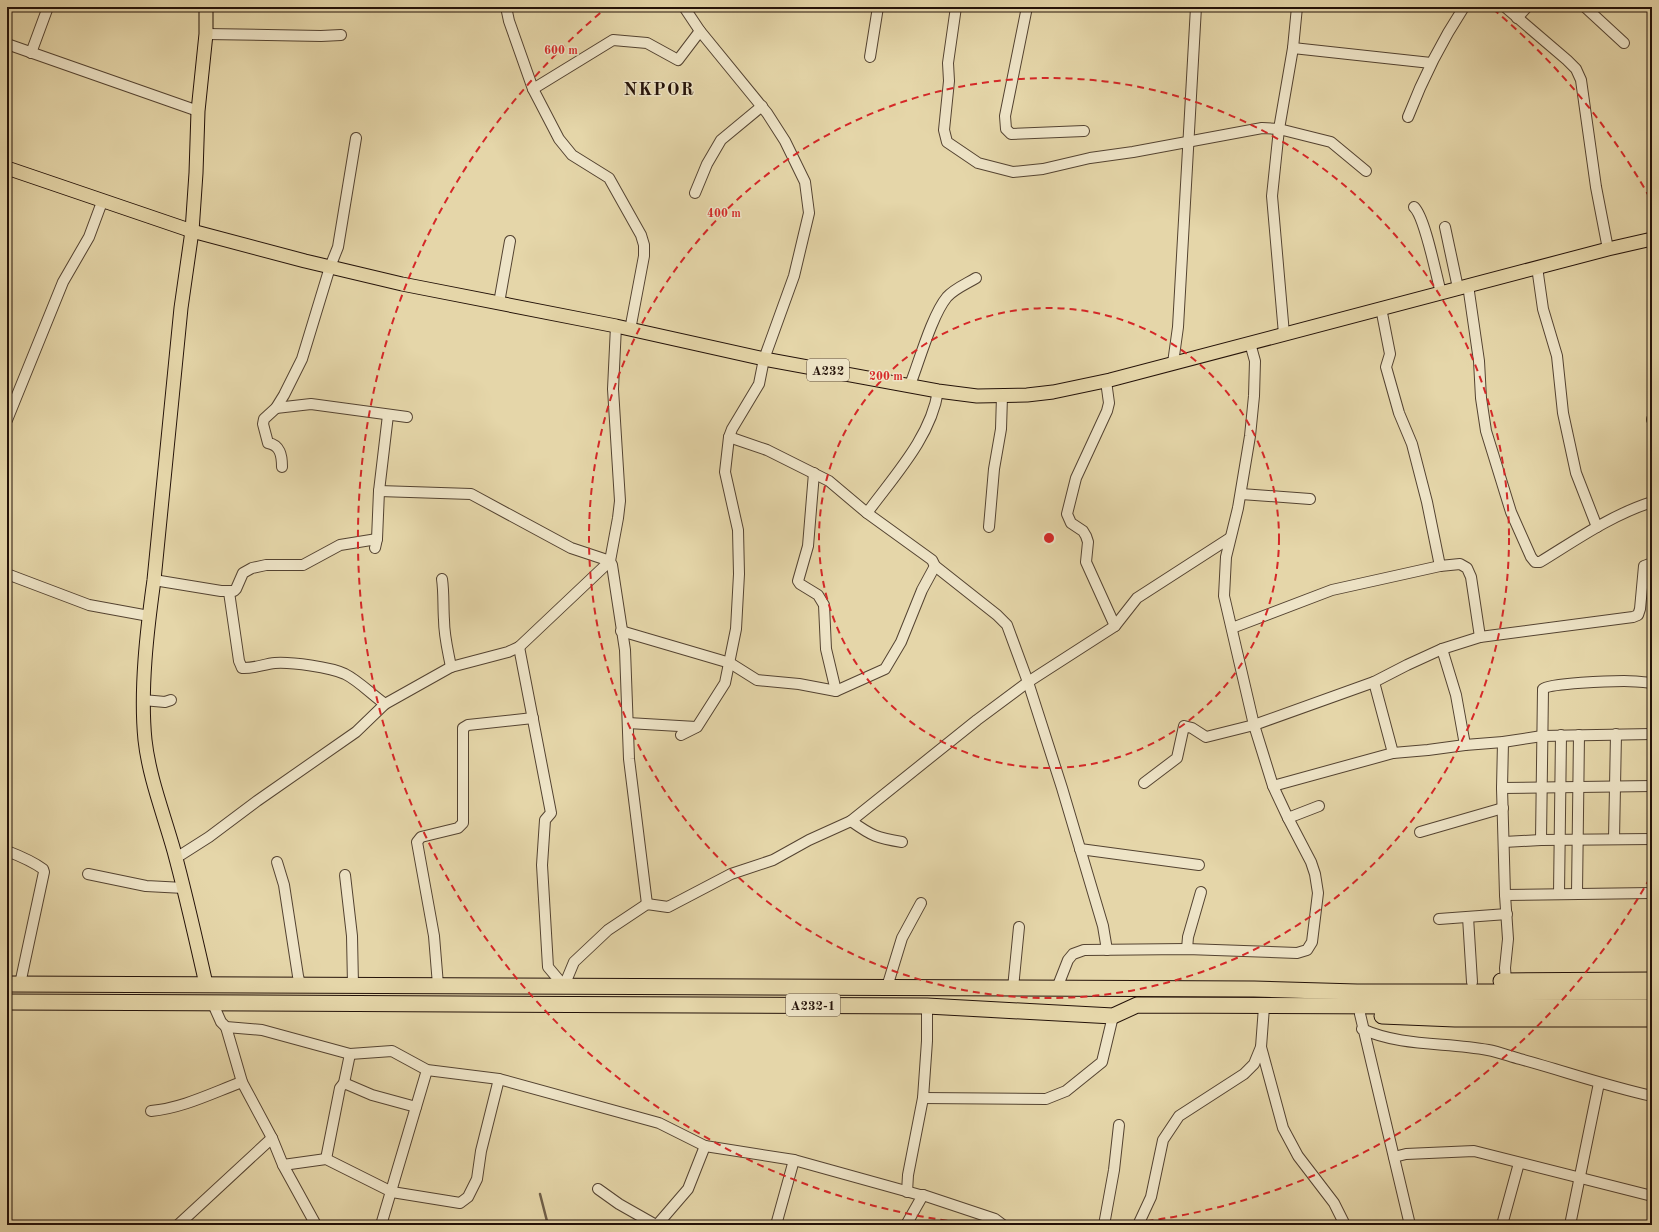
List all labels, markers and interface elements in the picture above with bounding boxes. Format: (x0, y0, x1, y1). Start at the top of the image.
text: 600 m (544, 45, 578, 57)
district label: NKPOR (623, 81, 695, 99)
text: 400 m (707, 208, 741, 220)
road number: A232 (807, 359, 849, 381)
text: 200 m (869, 371, 903, 383)
centre of rings (1042, 531, 1056, 545)
road number: A232-1 (786, 994, 840, 1016)

